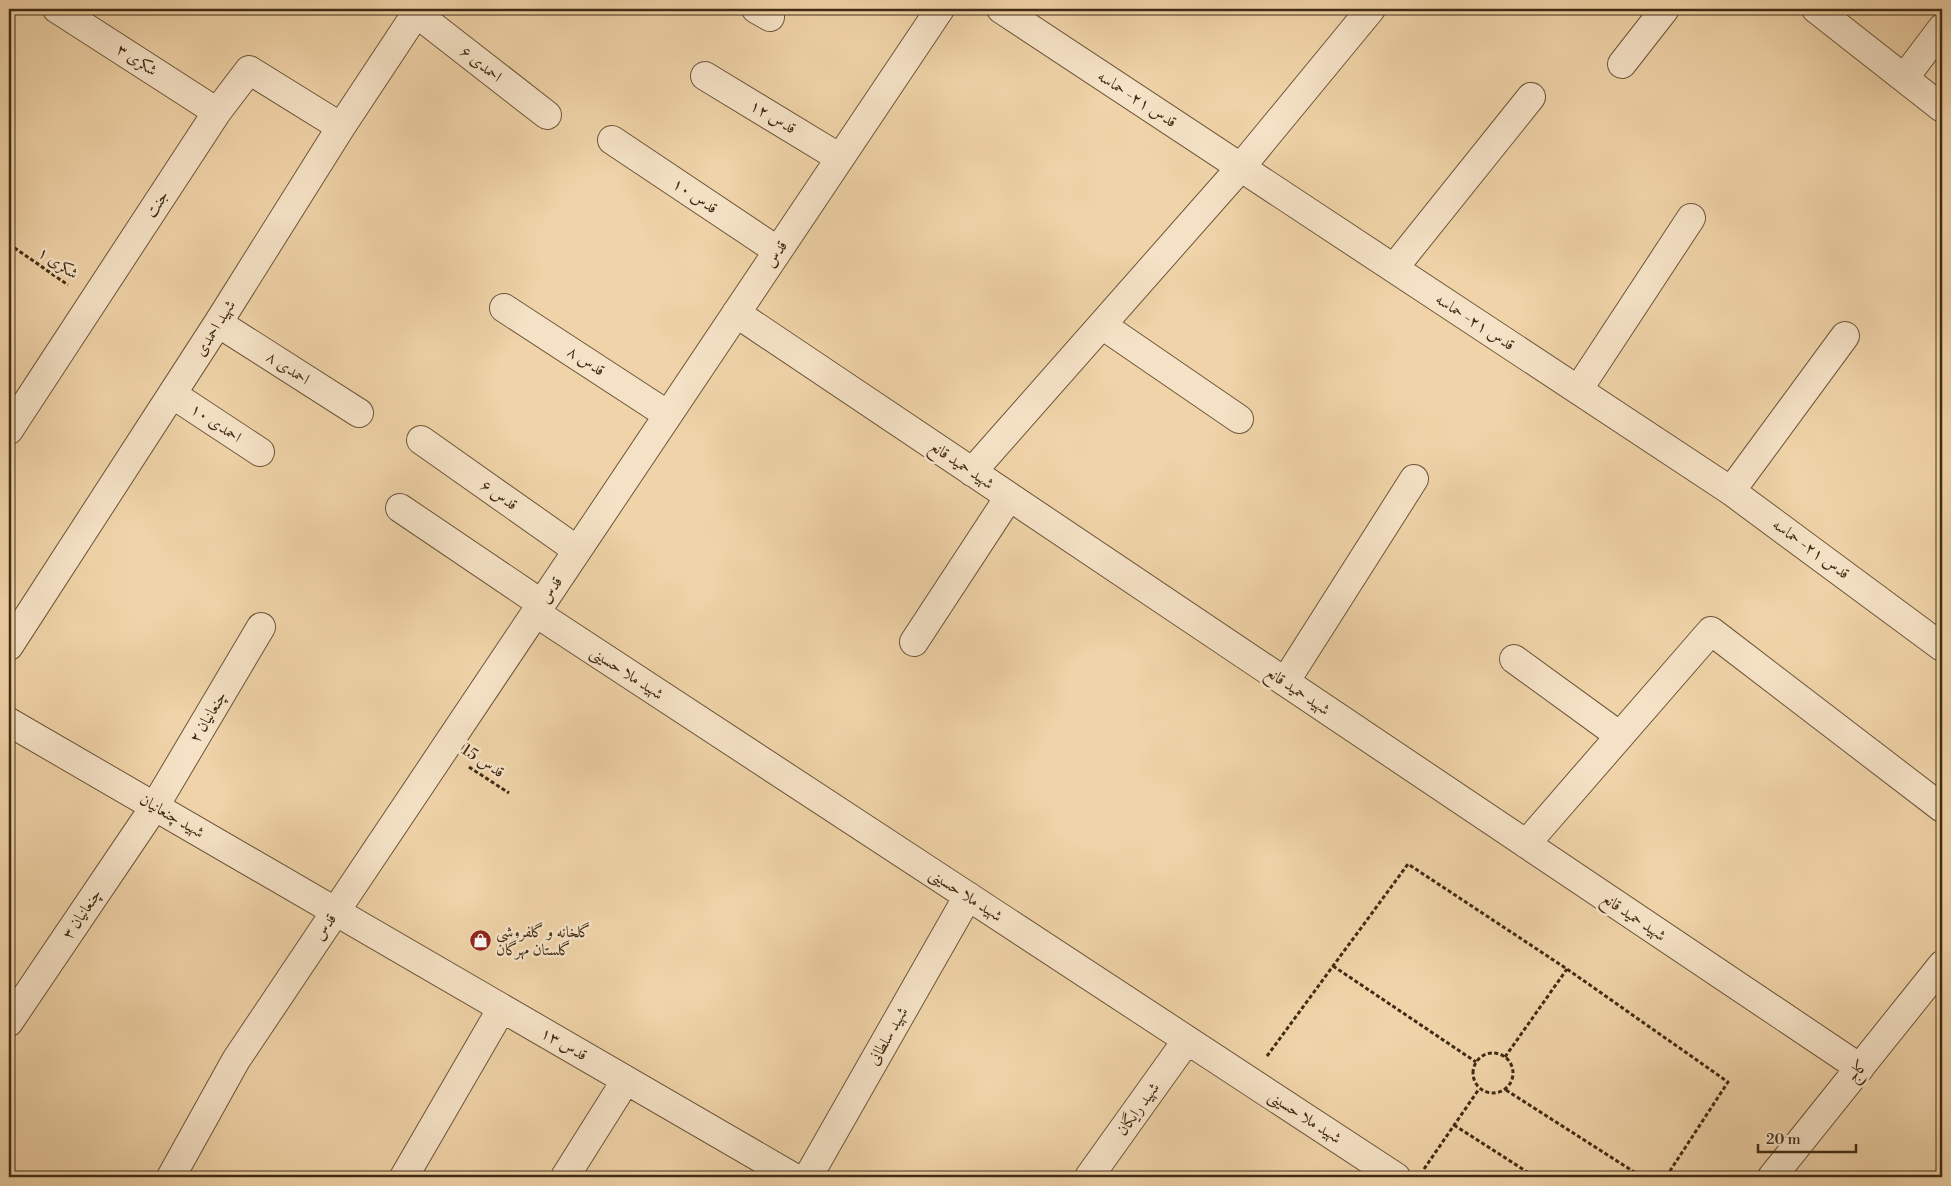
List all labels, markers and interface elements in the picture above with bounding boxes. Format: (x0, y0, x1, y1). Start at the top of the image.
street label: شکری ۳ (113, 39, 161, 81)
street label: احمدی ۶ (456, 41, 506, 87)
street label: قدس ۲۱- حماسه (1094, 66, 1180, 132)
street label: قدس ۱۲ (746, 96, 800, 138)
street label: قدس ۱۰ (669, 174, 721, 218)
street label: جنت (141, 187, 173, 221)
street label: قدس (760, 237, 792, 271)
street label: شکری ۱ (34, 242, 82, 284)
street label: قدس ۲۱- حماسه (1432, 289, 1518, 355)
street label: شهید احمدی (190, 296, 240, 360)
street label: قدس ۸ (563, 341, 609, 381)
street label: احمدی ۸ (263, 347, 313, 389)
street label: احمدی ۱۰ (187, 399, 245, 447)
street label: شهید حمید قانع (923, 436, 998, 498)
street label: قدس ۶ (477, 475, 521, 515)
street label: قدس ۲۱- حماسه (1769, 514, 1853, 584)
street label: قدس (535, 573, 567, 607)
street label: شهید ملا حسینی (586, 642, 667, 705)
street label: شهید حمید قانع (1259, 662, 1334, 724)
street label: چنعانیان ۲ (185, 688, 231, 746)
street label: قدس 15 (458, 740, 508, 782)
street label: شهید چنعانیان (136, 789, 208, 843)
street label: شهید ملا حسینی (925, 864, 1006, 927)
street label: چنعانیان ۳ (58, 885, 106, 943)
street label: شهید حمید قانع (1595, 888, 1670, 950)
street label: قدس (309, 910, 341, 944)
place label: گلخانه و گلفروشی گلستان مهرگان (496, 922, 590, 960)
shop icon: گلخانه و گلفروشی گلستان مهرگان (468, 929, 492, 953)
street label: شهید سلطانی (863, 1003, 913, 1069)
street label: قدس ۱۳ (537, 1023, 591, 1065)
street label: کاج (1842, 1056, 1875, 1089)
street label: شهید رایگان (1111, 1078, 1164, 1140)
street label: شهید ملا حسینی (1264, 1086, 1345, 1149)
scale bar (1758, 1121, 1856, 1153)
text: 20 m (1766, 1130, 1801, 1149)

